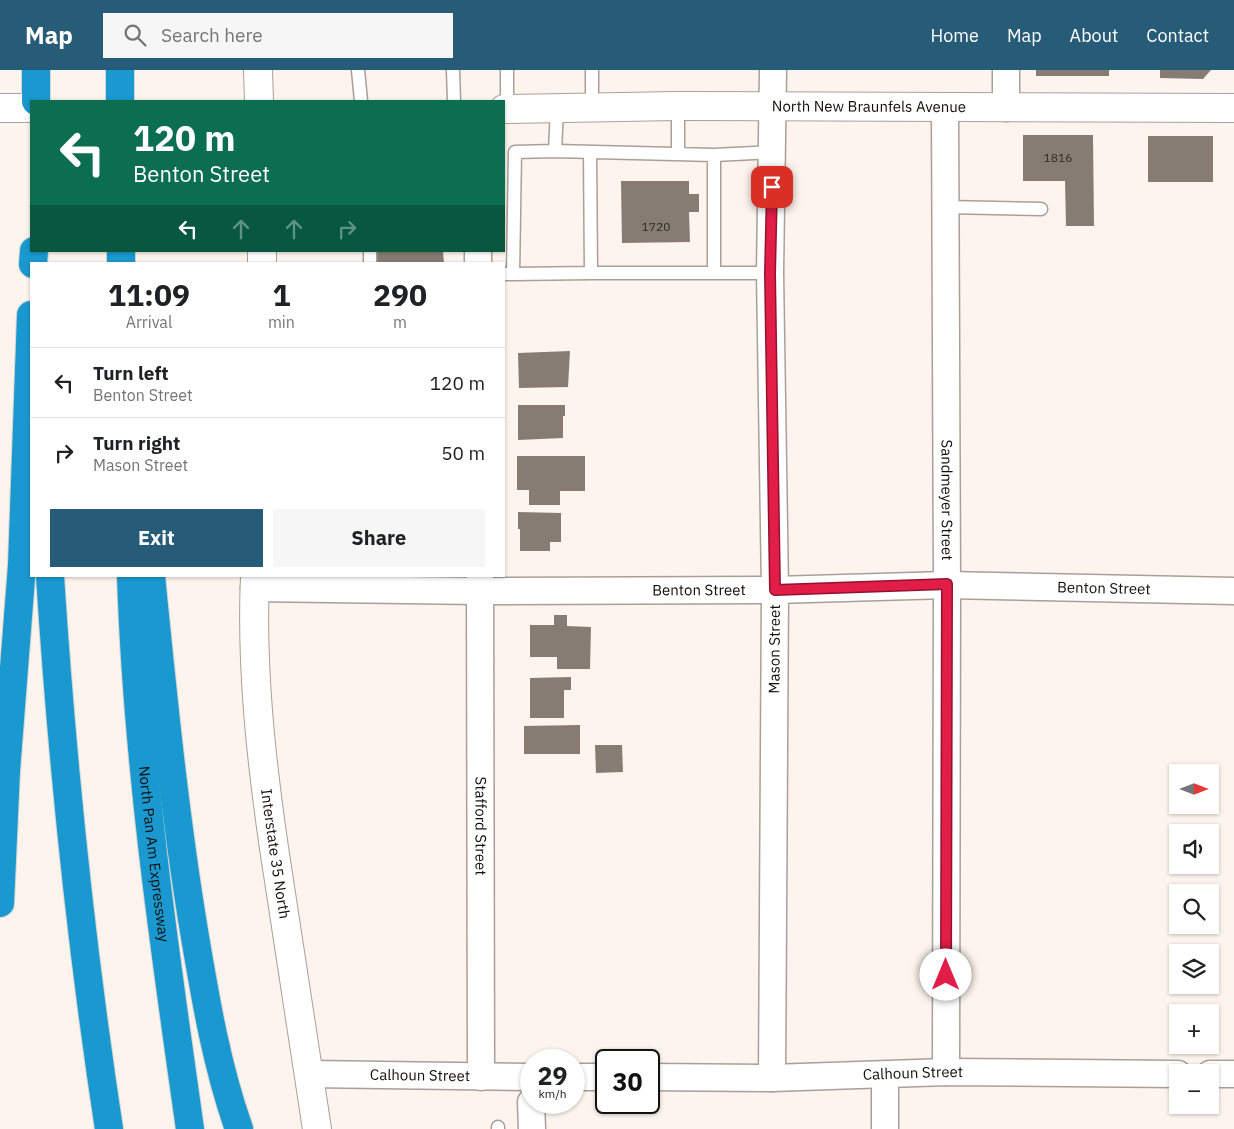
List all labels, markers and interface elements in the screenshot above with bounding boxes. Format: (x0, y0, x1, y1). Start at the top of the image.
search box (103, 13, 453, 58)
text: Map (25, 19, 73, 51)
icon: search (121, 21, 149, 49)
text: Search here (161, 23, 263, 47)
text: Home (931, 24, 979, 47)
text: Map (1007, 24, 1042, 47)
text: About (1070, 24, 1118, 47)
text: Contact (1146, 24, 1209, 47)
street label: North New Braunfels Avenue (772, 96, 966, 116)
text: 120 m (133, 115, 236, 161)
icon: left (50, 120, 115, 185)
house number: 1816 (1044, 150, 1072, 165)
text: Benton Street (133, 159, 270, 188)
pin (751, 166, 793, 208)
icon: arrive (758, 173, 786, 201)
icon: left (174, 215, 202, 243)
icon: ahead (227, 215, 255, 243)
icon: ahead (280, 215, 308, 243)
icon: right (333, 215, 361, 243)
house number: 1720 (642, 219, 670, 234)
text: 11:09 (108, 275, 190, 314)
text: 1 (272, 275, 290, 314)
text: 290 (373, 275, 427, 314)
text: Arrival (126, 312, 172, 332)
text: min (268, 312, 295, 332)
text: m (393, 312, 407, 332)
text: Turn left (93, 361, 169, 385)
icon: left (50, 369, 78, 397)
text: 120 m (430, 371, 485, 395)
text: Benton Street (93, 385, 193, 405)
text: Turn right (93, 431, 180, 455)
icon: right (50, 439, 78, 467)
street label: Sandmeyer Street (937, 439, 957, 561)
text: 50 m (441, 441, 485, 465)
text: Mason Street (93, 455, 188, 475)
button: Exit (50, 509, 263, 567)
button: Share (273, 509, 485, 567)
street label: Benton Street (1057, 577, 1151, 598)
street label: Benton Street (652, 580, 746, 599)
street label: Mason Street (764, 604, 784, 694)
north arrow (1169, 764, 1219, 814)
map controls (1169, 764, 1219, 1114)
street label: North Pan Am Expressway (135, 765, 174, 944)
street label: Stafford Street (471, 777, 491, 875)
street label: Interstate 35 North (257, 788, 295, 920)
button: sound (1169, 824, 1219, 874)
button: search (1169, 884, 1219, 934)
button: layers (1169, 944, 1219, 994)
position arrow (919, 948, 971, 1000)
button: + (1169, 1004, 1219, 1054)
speed limit sign: 30 (595, 1049, 660, 1114)
text: 29 (537, 1059, 568, 1092)
street label: Calhoun Street (863, 1062, 963, 1084)
button: − (1169, 1064, 1219, 1114)
street label: Calhoun Street (370, 1065, 470, 1085)
text: km/h (538, 1086, 567, 1101)

